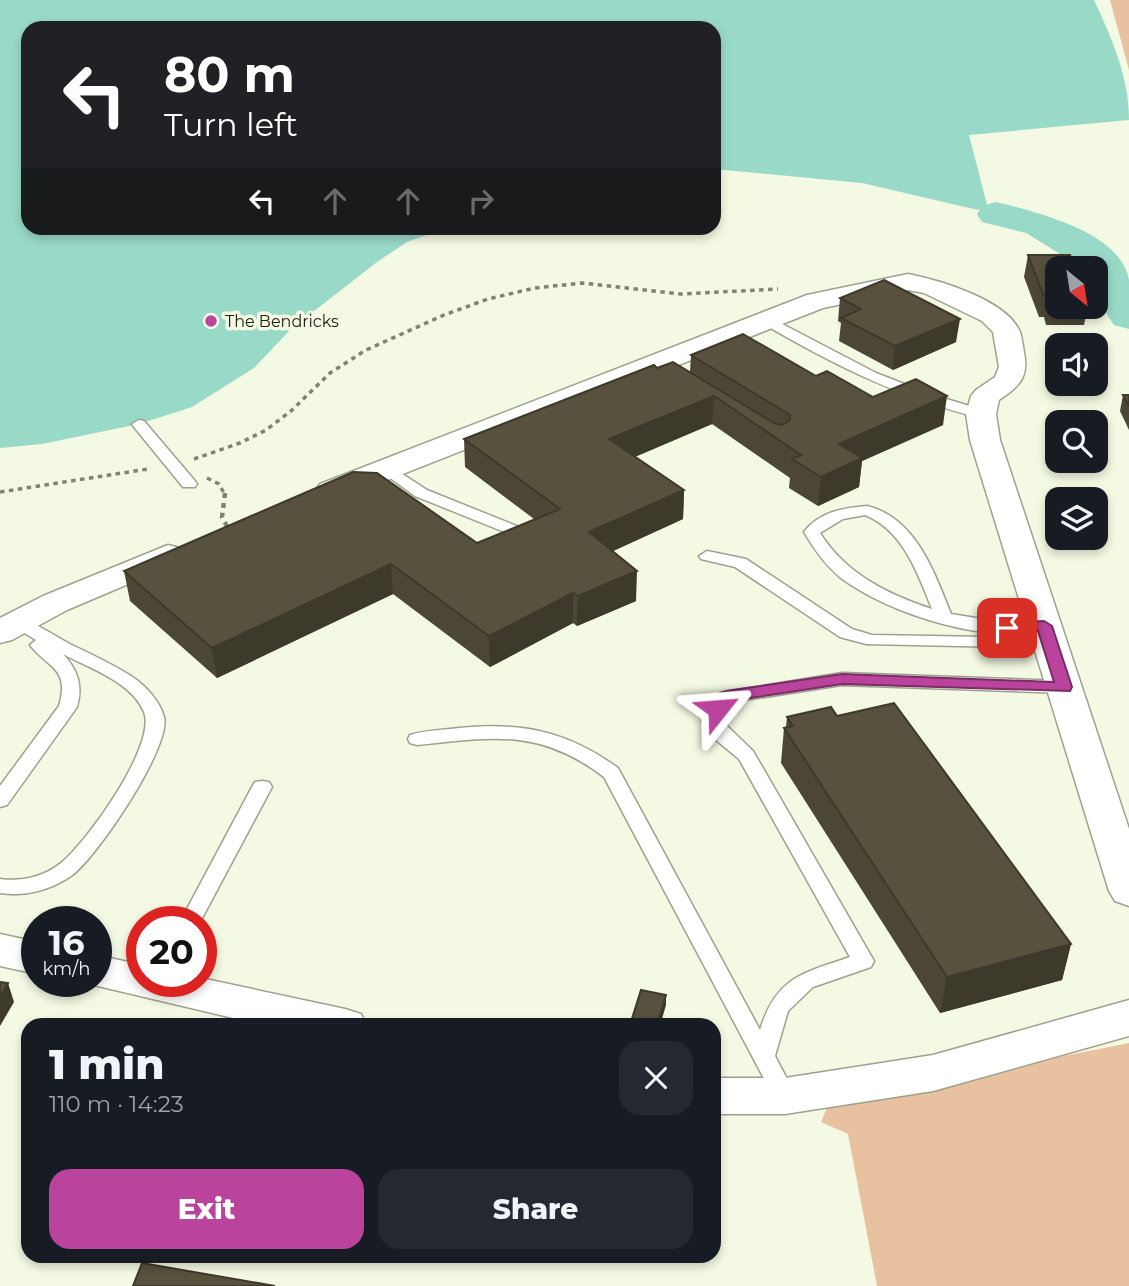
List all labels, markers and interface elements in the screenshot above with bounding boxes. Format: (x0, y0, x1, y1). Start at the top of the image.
text: 80 m (164, 45, 295, 104)
icon: left (49, 49, 140, 140)
text: Turn left (164, 105, 298, 144)
icon: left (243, 182, 281, 220)
icon: ahead (316, 182, 354, 220)
icon: ahead (389, 182, 427, 220)
icon: right (462, 182, 500, 220)
north arrow (1045, 256, 1108, 318)
map controls (1045, 256, 1108, 550)
place label: The Bendricks (225, 312, 339, 331)
marker: The Bendricks (203, 313, 219, 329)
button: sound (1045, 333, 1108, 396)
button: search (1045, 410, 1108, 473)
button: layers (1045, 487, 1108, 550)
pin (977, 598, 1037, 658)
icon: arrive (988, 609, 1026, 647)
position arrow (681, 672, 755, 746)
speed limit sign: 20 (126, 906, 217, 997)
text: 16 (48, 921, 85, 964)
text: km/h (42, 958, 91, 980)
text: 1 min (49, 1038, 165, 1090)
button: close (619, 1041, 693, 1115)
text: 110 m · 14:23 (49, 1090, 184, 1118)
button: Exit (49, 1169, 364, 1249)
button: Share (378, 1169, 693, 1249)

